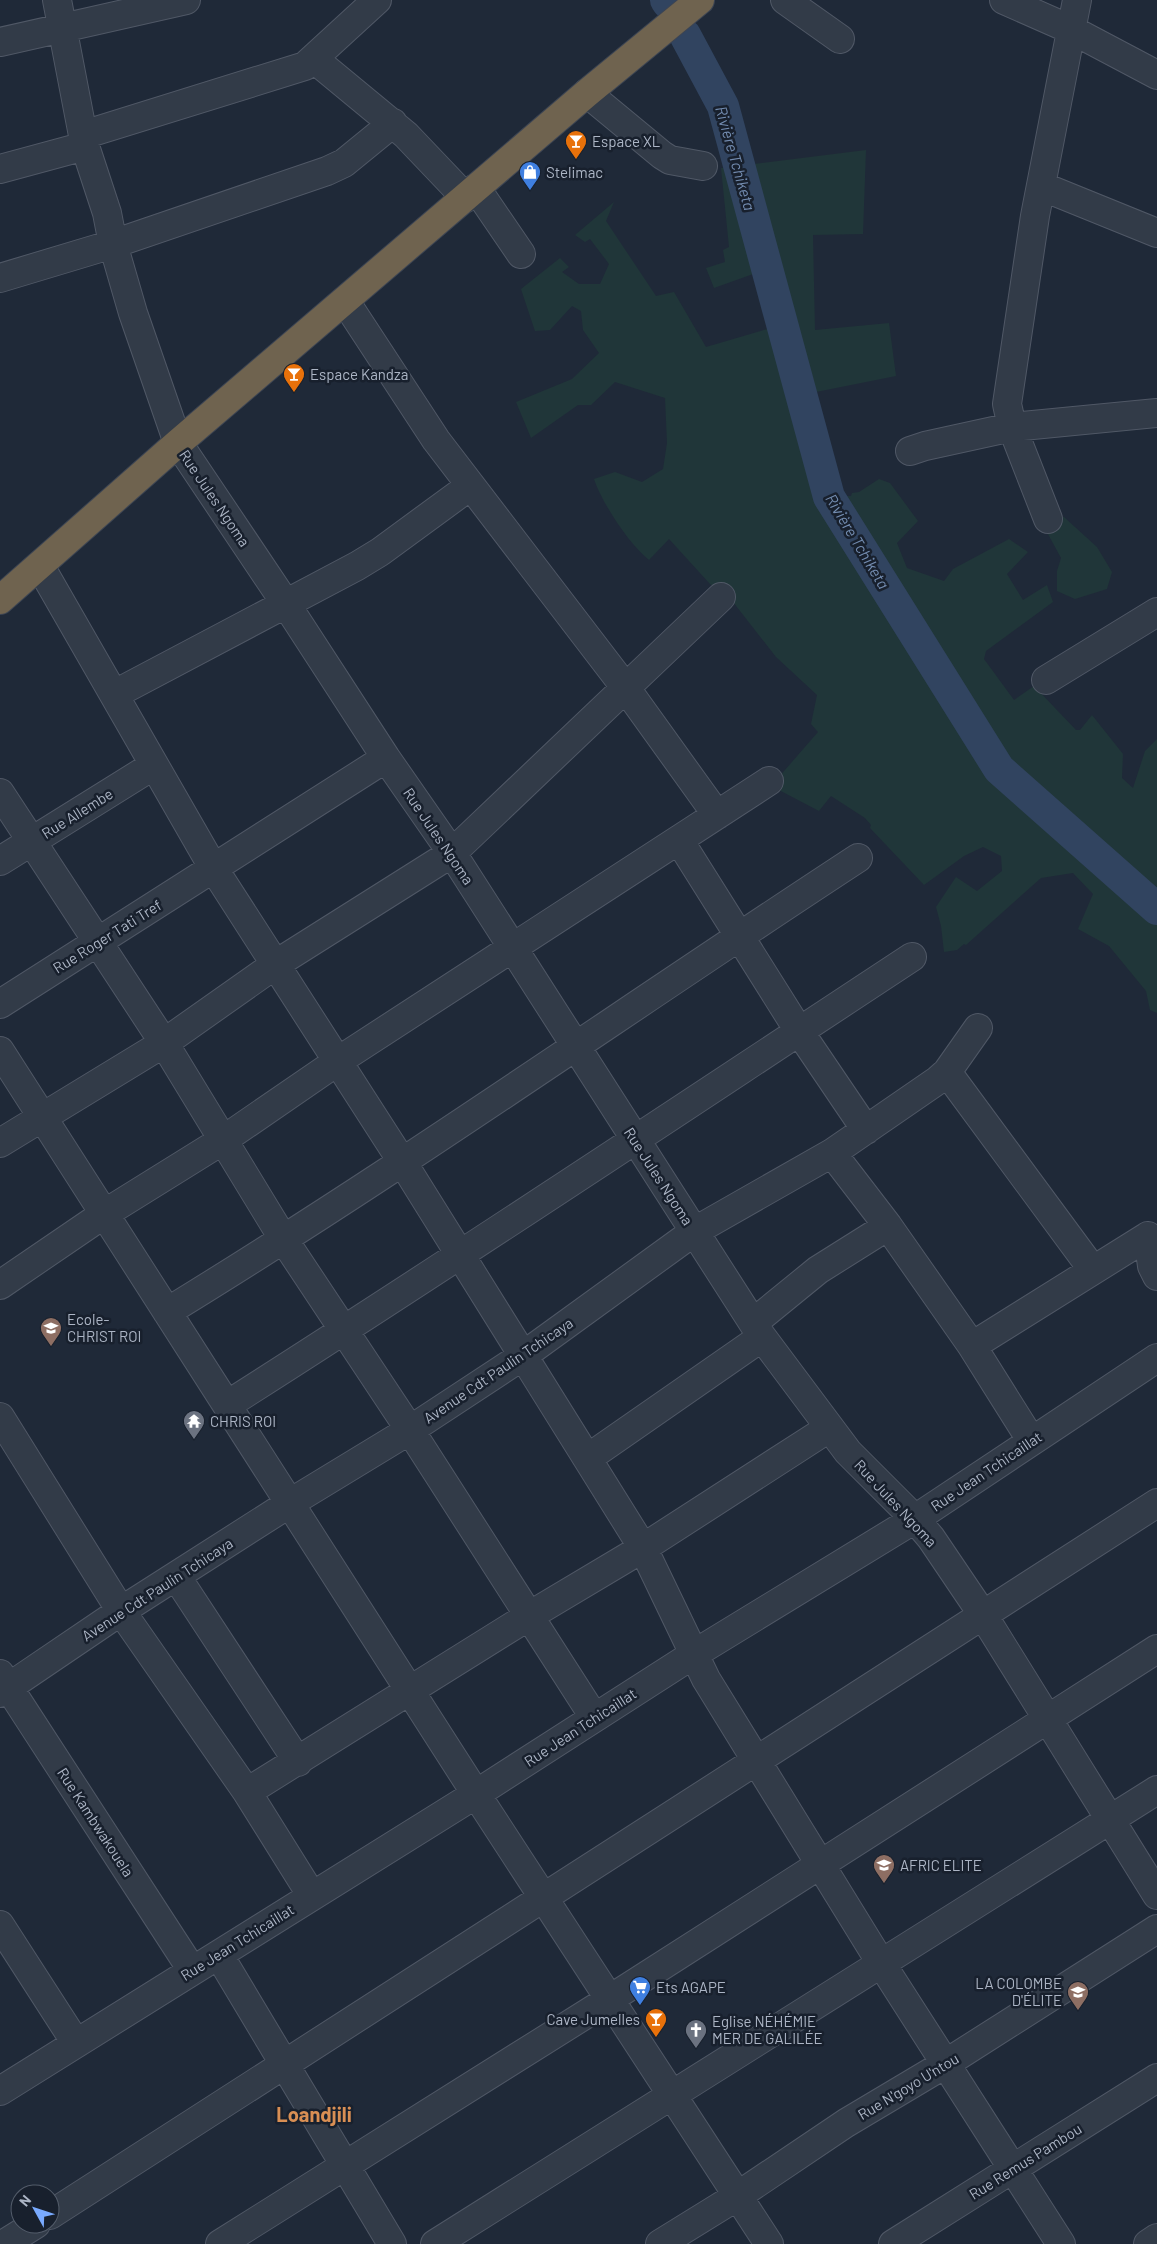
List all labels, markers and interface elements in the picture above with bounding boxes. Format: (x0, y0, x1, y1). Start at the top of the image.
water label: Rivière Tchiketa (712, 104, 760, 212)
bar icon: Espace XL (564, 129, 588, 160)
place label: Espace XL (592, 132, 660, 150)
shop icon: Stelimac (518, 160, 542, 191)
place label: Stelimac (546, 163, 603, 181)
bar icon: Espace Kandza (282, 362, 306, 393)
place label: Espace Kandza (310, 365, 408, 383)
street label: Rue Jules Ngoma (176, 446, 254, 550)
water label: Rivière Tchiketa (822, 490, 894, 592)
street label: Rue Allembe (38, 784, 116, 842)
street label: Rue Jules Ngoma (400, 784, 478, 888)
street label: Rue Roger Tati Tref (49, 895, 165, 977)
street label: Rue Jules Ngoma (621, 1124, 697, 1228)
place label: Ecole- CHRIST ROI (67, 1310, 141, 1345)
street label: Avenue Cdt Paulin Tchicaya (420, 1313, 576, 1427)
school or university icon: Ecole- CHRIST ROI (39, 1316, 63, 1347)
temple icon: CHRIS ROI (182, 1409, 206, 1440)
place label: CHRIS ROI (210, 1412, 276, 1430)
street label: Rue Jean Tchicaillat (927, 1427, 1045, 1515)
street label: Rue Jules Ngoma (851, 1456, 941, 1550)
street label: Avenue Cdt Paulin Tchicaya (78, 1533, 236, 1645)
street label: Rue Jean Tchicaillat (521, 1684, 639, 1770)
street label: Rue Kambwakouela (54, 1764, 138, 1880)
school or university icon: AFRIC ELITE (872, 1853, 896, 1884)
place label: AFRIC ELITE (900, 1856, 982, 1874)
street label: Rue Jean Tchicaillat (177, 1900, 297, 1984)
place label: LA COLOMBE D'ÉLITE (975, 1974, 1062, 2009)
supermarket icon: Ets AGAPE (628, 1975, 652, 2006)
place label: Ets AGAPE (656, 1978, 726, 1996)
school or university icon: LA COLOMBE D'ÉLITE (1066, 1980, 1090, 2011)
bar icon: Cave Jumelles (644, 2007, 668, 2038)
place label: Cave Jumelles (547, 2010, 640, 2028)
place label: Eglise NÉHÉMIE MER DE GALILÉE (712, 2012, 823, 2047)
church icon: Eglise NÉHÉMIE MER DE GALILÉE (684, 2018, 708, 2049)
street label: Rue N'goyo U'ntou (854, 2049, 962, 2123)
district label: Loandjili (276, 2102, 352, 2126)
street label: Rue Remus Pambou (965, 2119, 1085, 2203)
north arrow (10, 2184, 60, 2234)
text: N (15, 2191, 34, 2209)

